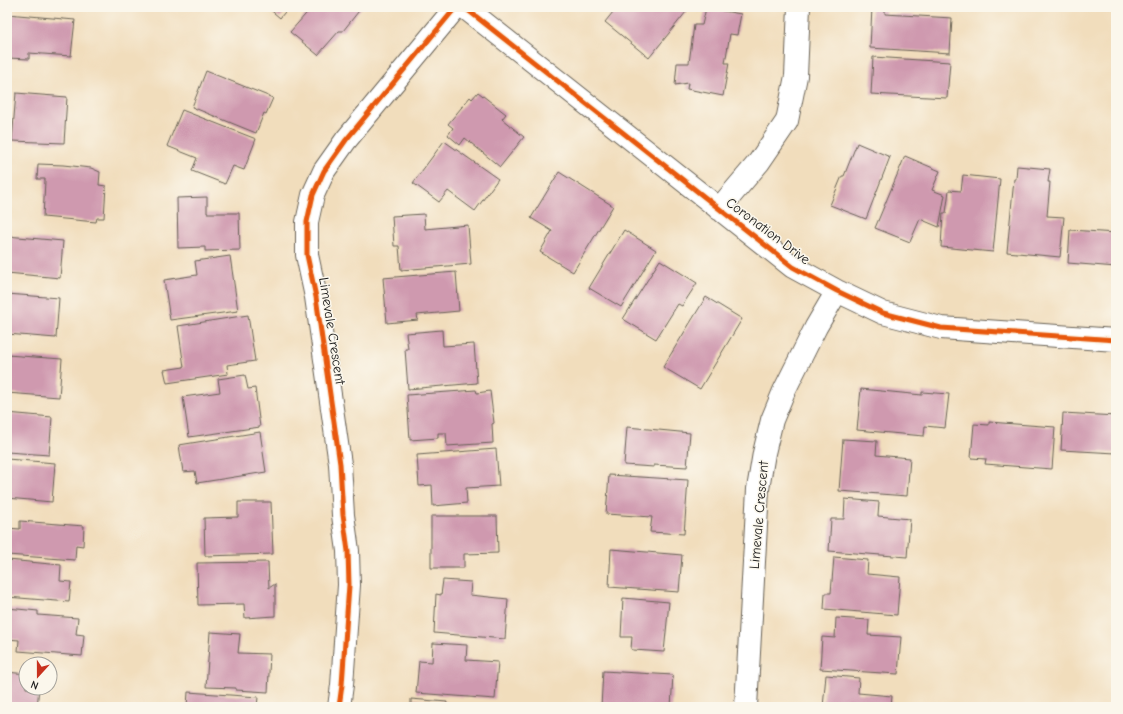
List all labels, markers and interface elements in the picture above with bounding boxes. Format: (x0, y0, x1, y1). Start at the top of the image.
street label: Coronation Drive (723, 194, 813, 268)
street label: Limevale Crescent (315, 276, 349, 387)
street label: Limevale Crescent (746, 459, 772, 570)
north arrow (18, 656, 58, 696)
text: N (29, 678, 40, 692)

